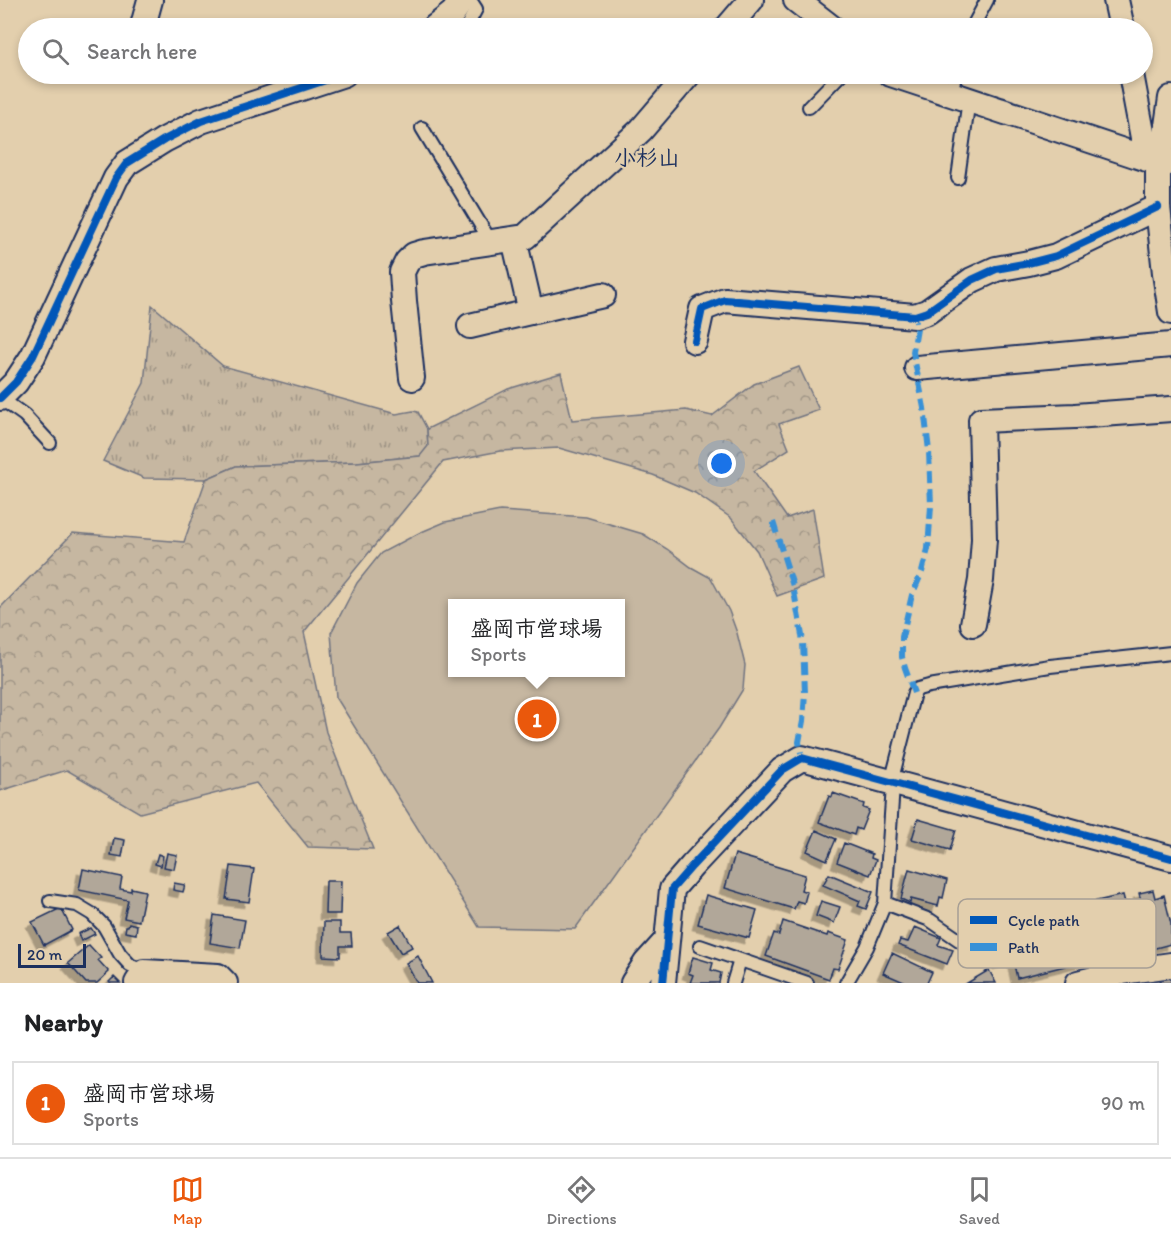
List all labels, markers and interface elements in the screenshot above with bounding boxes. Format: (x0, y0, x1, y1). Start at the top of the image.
search box (18, 18, 1153, 84)
icon: search (39, 35, 72, 68)
text: Search here (87, 38, 197, 65)
district label: 小杉山 (614, 144, 680, 171)
your location (707, 449, 736, 478)
popup (448, 599, 625, 677)
text: 盛岡市営球場 (470, 615, 603, 642)
text: Sports (470, 642, 527, 666)
pin: 1 (518, 696, 556, 742)
legend (958, 899, 1156, 968)
text: Cycle path (1008, 911, 1080, 930)
text: Path (1008, 938, 1039, 957)
scale bar (18, 941, 86, 968)
text: 20 m (27, 945, 62, 964)
text: Nearby (24, 1006, 103, 1038)
text: 盛岡市営球場 (83, 1080, 215, 1107)
text: 1 (41, 1091, 50, 1115)
text: 90 m (1101, 1091, 1145, 1115)
text: Sports (83, 1107, 139, 1131)
tab: Map (171, 1173, 204, 1228)
tab: Directions (546, 1173, 617, 1228)
tab: Saved (959, 1173, 1000, 1228)

